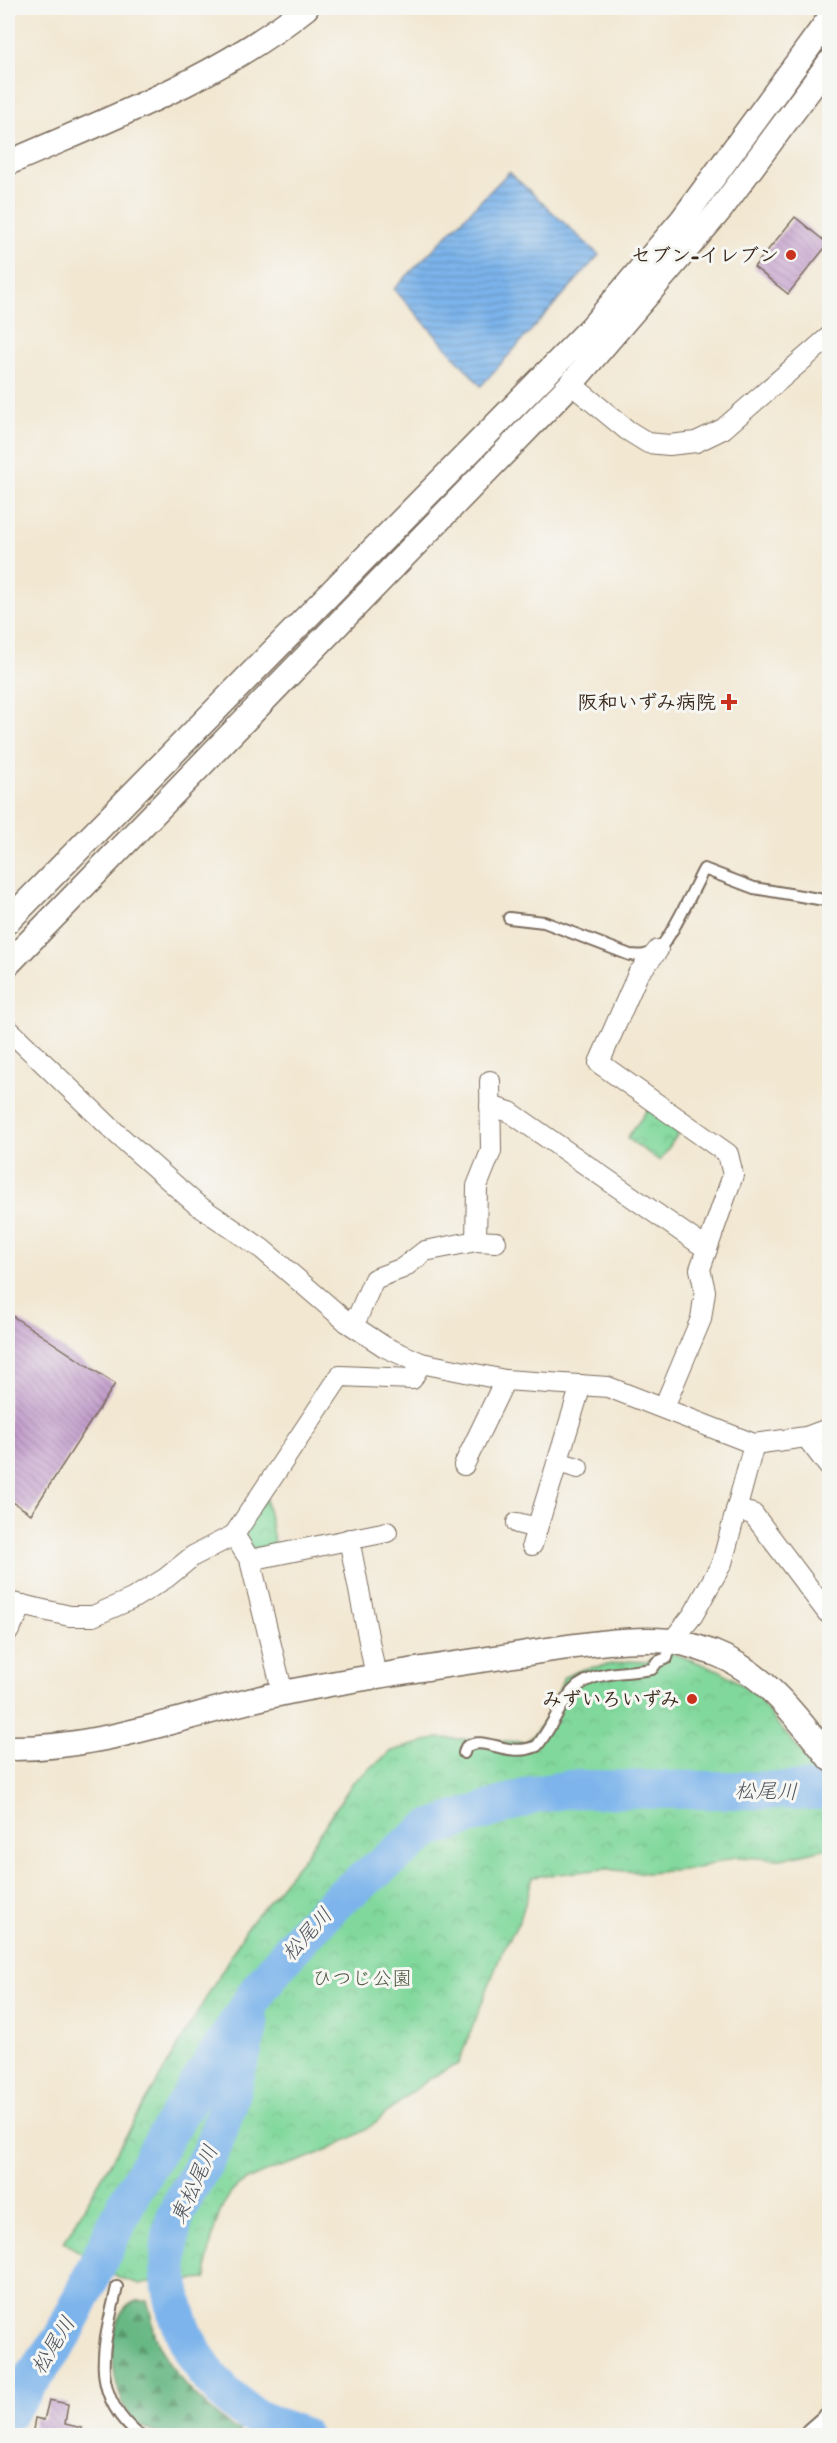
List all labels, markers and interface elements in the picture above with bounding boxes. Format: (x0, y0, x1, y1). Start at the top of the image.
place label: セブン-イレブン (631, 243, 779, 267)
marker: セブン-イレブン (784, 248, 798, 262)
place label: 阪和いずみ病院 (578, 690, 716, 714)
marker: 阪和いずみ病院 (720, 693, 738, 711)
place label: みずいろいずみ (542, 1687, 680, 1711)
marker: みずいろいずみ (685, 1692, 699, 1706)
water label: 松尾川 (734, 1777, 798, 1804)
water label: 松尾川 (276, 1902, 337, 1965)
park label: ひつじ公園 (312, 1966, 412, 1990)
water label: 東松尾川 (164, 2140, 223, 2227)
water label: 松尾川 (25, 2311, 80, 2378)

